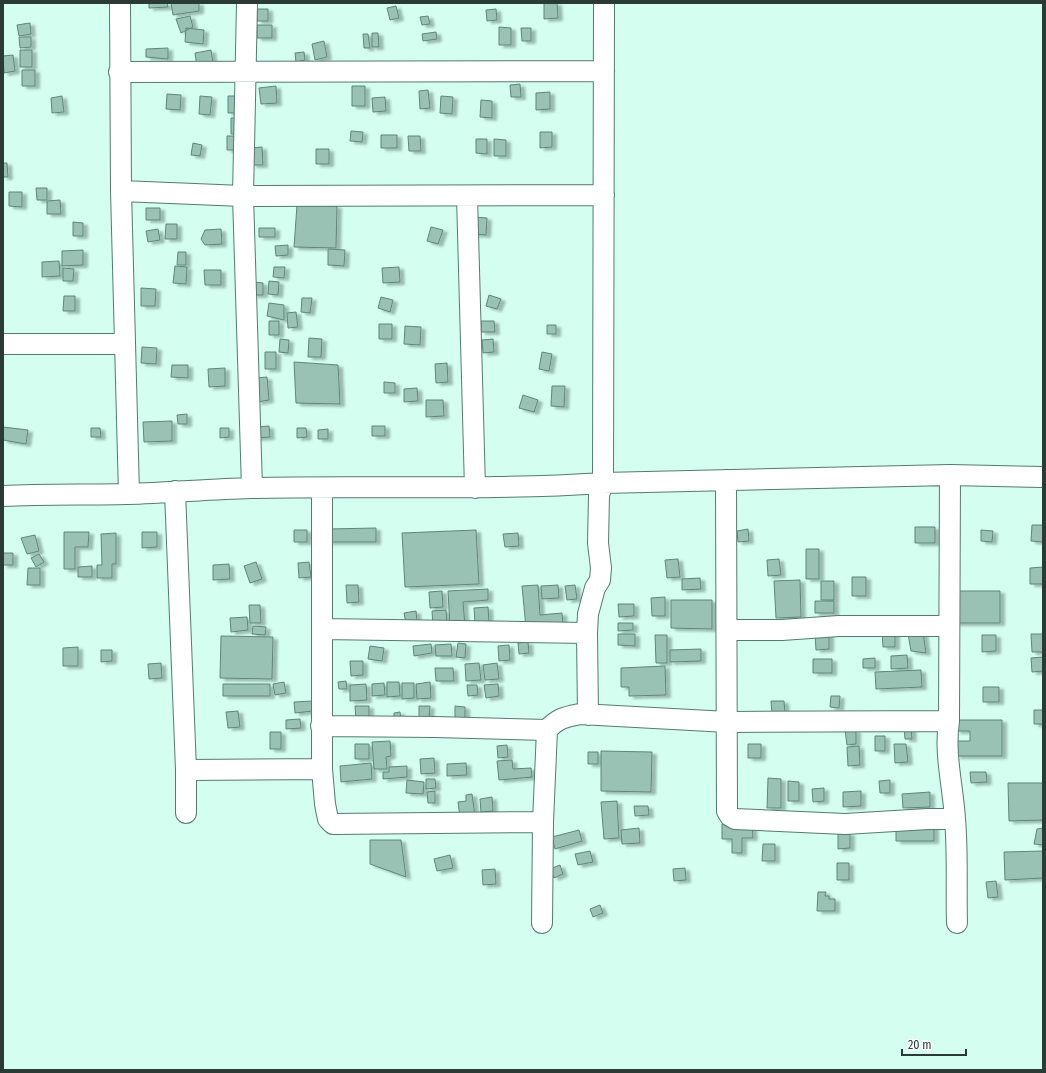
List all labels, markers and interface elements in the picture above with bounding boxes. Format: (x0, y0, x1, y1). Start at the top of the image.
scale bar (902, 1031, 966, 1057)
text: 20 m (908, 1038, 932, 1052)

